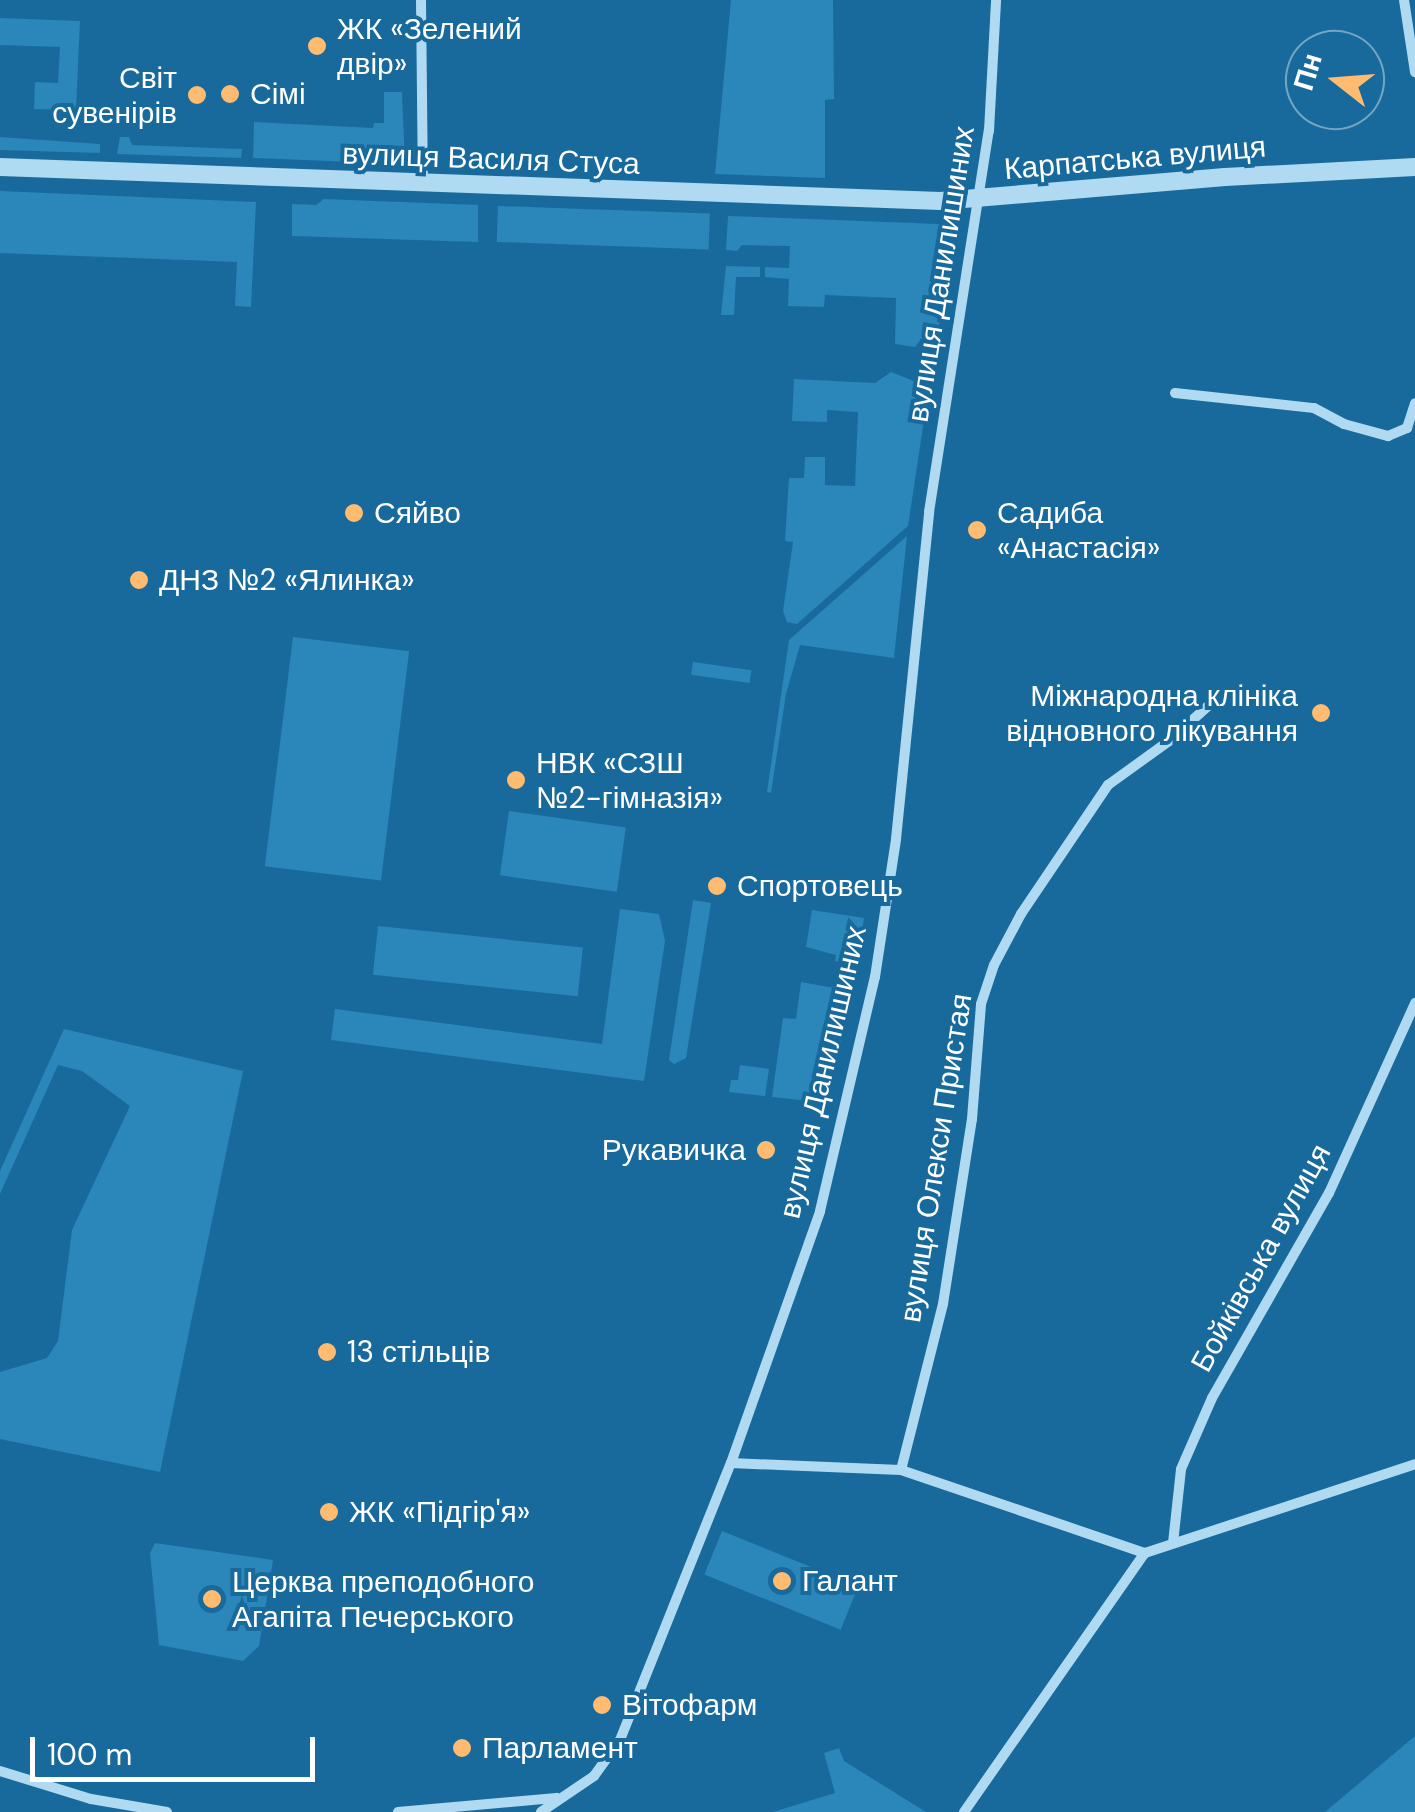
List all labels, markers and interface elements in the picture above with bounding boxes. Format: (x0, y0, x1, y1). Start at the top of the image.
place label: ЖК «Зелений двір» (337, 11, 522, 82)
north arrow (1285, 30, 1385, 130)
marker: ЖК «Зелений двір» (306, 35, 328, 57)
text: Пн (1285, 49, 1331, 95)
place label: Світ сувенірів (52, 60, 177, 130)
place label: Сімі (250, 76, 306, 112)
marker: Сімі (219, 83, 241, 105)
marker: Світ сувенірів (186, 84, 208, 106)
street label: вулиця Данилишиних (900, 124, 982, 424)
street label: Карпатська вулиця (1002, 129, 1268, 187)
street label: вулиця Василя Стуса (342, 136, 640, 182)
place label: Сяйво (374, 495, 461, 531)
place label: Садиба «Анастасія» (997, 495, 1160, 566)
marker: Сяйво (343, 502, 365, 524)
marker: Садиба «Анастасія» (966, 519, 988, 541)
place label: ДНЗ №2 «Ялинка» (159, 562, 415, 598)
marker: ДНЗ №2 «Ялинка» (128, 569, 150, 591)
place label: Міжнародна клініка відновного лікування (1006, 678, 1298, 748)
marker: Міжнародна клініка відновного лікування (1308, 700, 1334, 726)
place label: НВК «СЗШ №2-гімназія» (536, 745, 723, 816)
marker: НВК «СЗШ №2-гімназія» (505, 769, 527, 791)
place label: Спортовець (737, 868, 903, 904)
marker: Спортовець (706, 875, 728, 897)
street label: вулиця Данилишиних (772, 922, 874, 1222)
street label: вулиця Олекси Пристая (892, 991, 980, 1325)
place label: Рукавичка (602, 1132, 746, 1168)
street label: Бойківська вулиця (1183, 1138, 1339, 1378)
marker: Рукавичка (755, 1139, 777, 1161)
place label: 13 стільців (347, 1334, 490, 1370)
marker: 13 стільців (316, 1341, 338, 1363)
place label: ЖК «Підгір'я» (349, 1494, 530, 1530)
marker: ЖК «Підгір'я» (318, 1501, 340, 1523)
place label: Галант (802, 1563, 898, 1599)
place label: Церква преподобного Агапіта Печерського (232, 1564, 534, 1634)
marker: Галант (771, 1570, 793, 1592)
marker: Церква преподобного Агапіта Печерського (201, 1588, 223, 1610)
place label: Вітофарм (622, 1687, 757, 1723)
marker: Вітофарм (591, 1694, 613, 1716)
scale bar (35, 1717, 320, 1779)
place label: Парламент (482, 1730, 638, 1766)
text: 100 m (47, 1735, 132, 1774)
marker: Парламент (451, 1737, 473, 1759)

